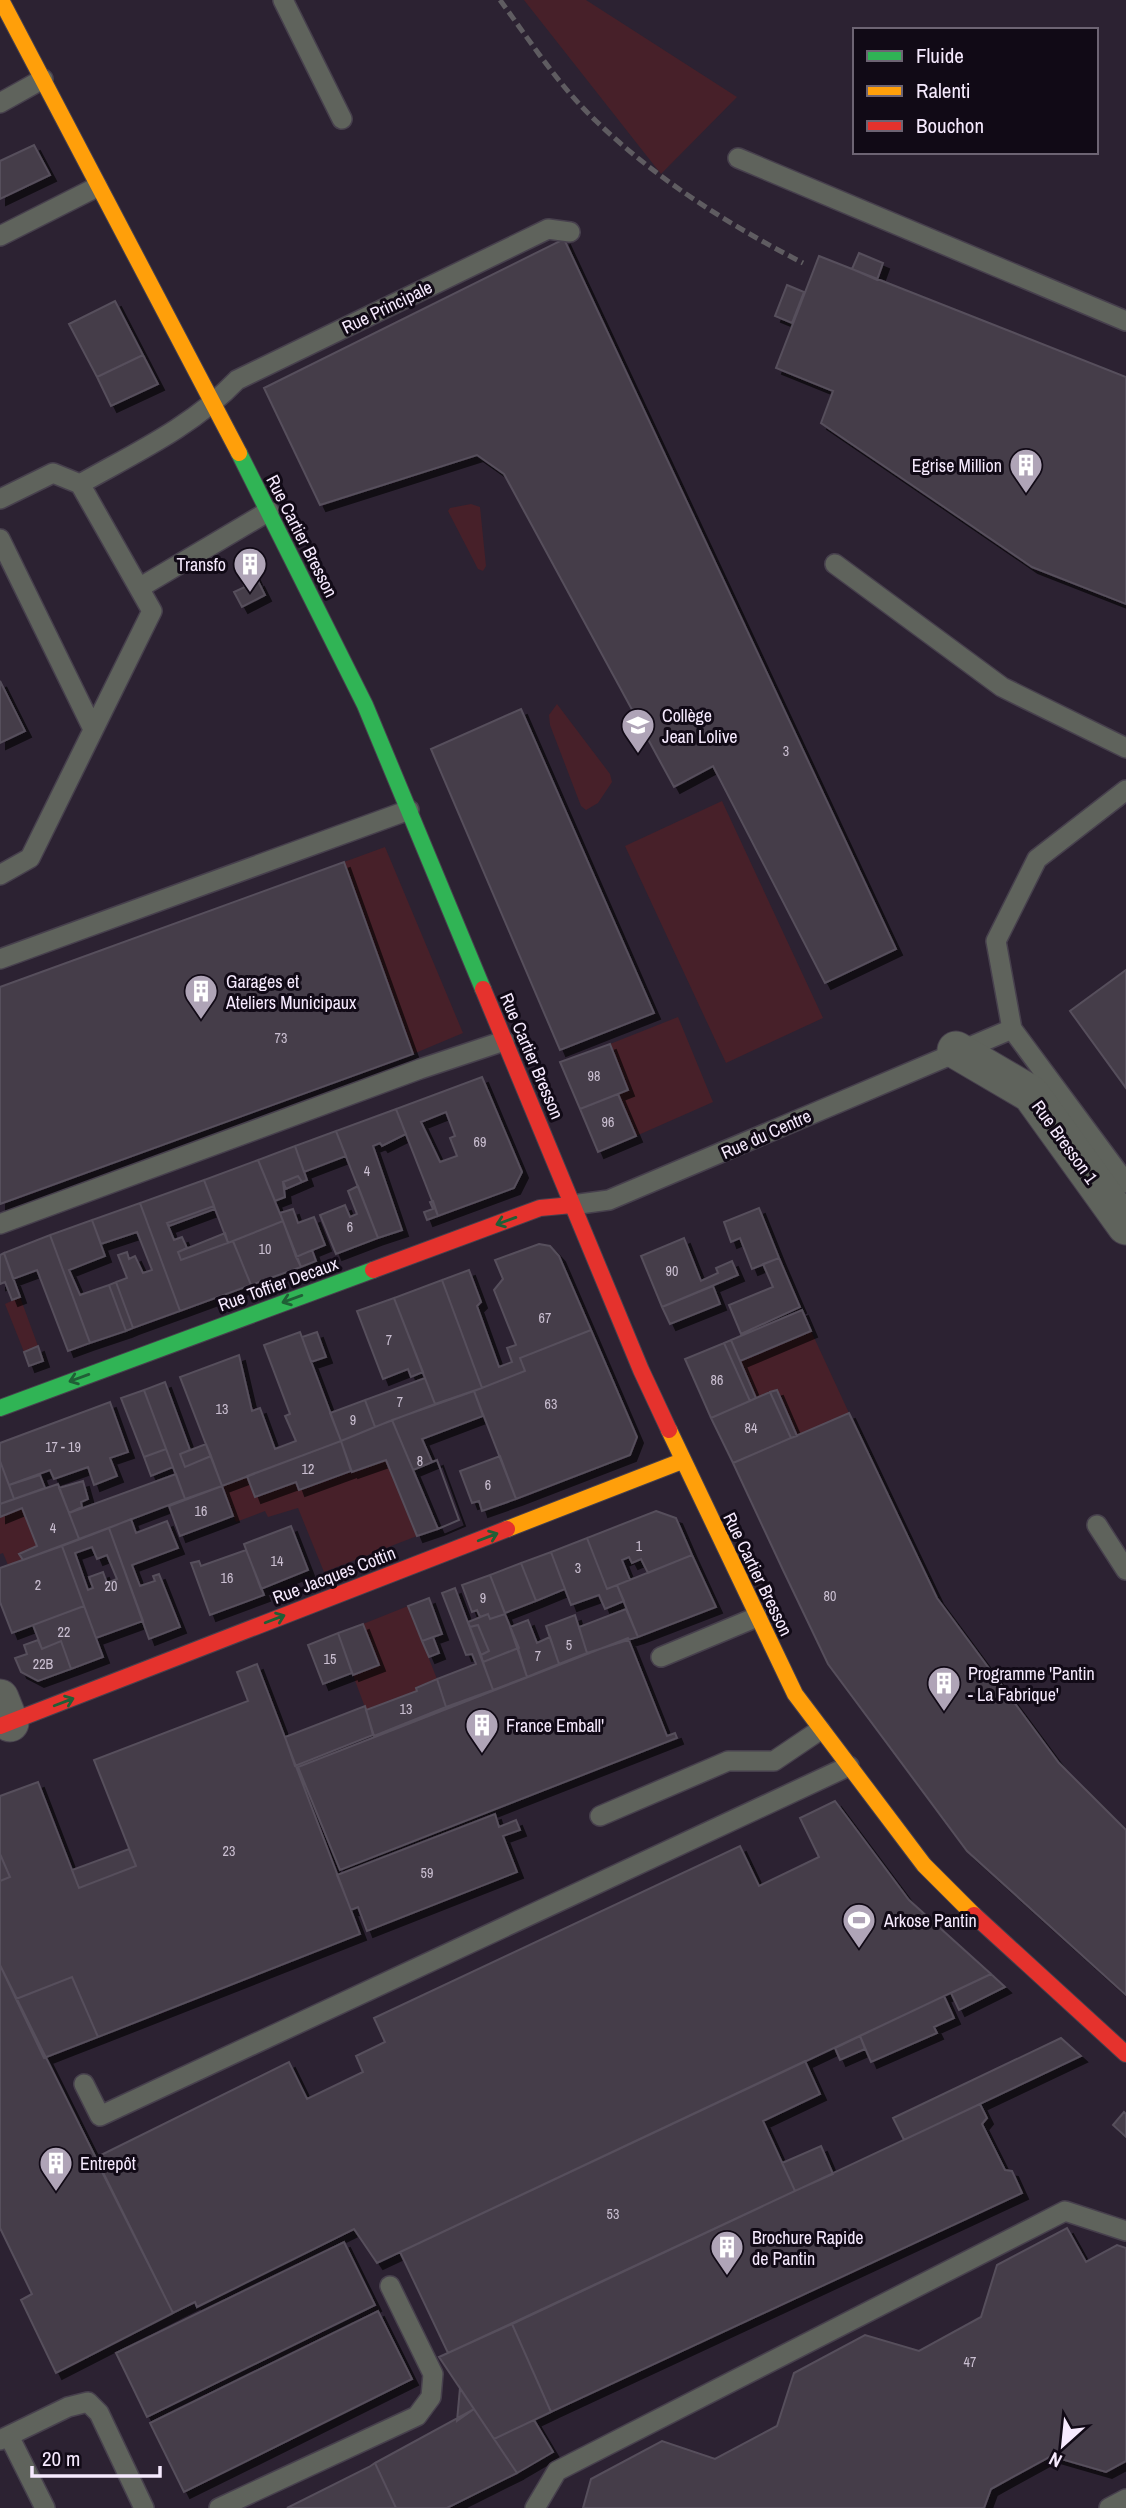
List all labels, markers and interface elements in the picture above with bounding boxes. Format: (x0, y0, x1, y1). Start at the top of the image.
legend (853, 28, 1098, 154)
text: Fluide (916, 41, 964, 70)
text: Ralenti (916, 76, 971, 105)
text: Bouchon (916, 111, 984, 140)
street label: Rue Principale (338, 274, 436, 340)
building icon: Egrise Million (1007, 446, 1045, 495)
place label: Egrise Million (912, 453, 1002, 478)
street label: Rue Cartier Bresson (260, 470, 344, 602)
building icon: Transfo (231, 545, 269, 594)
place label: Transfo (177, 552, 226, 577)
place label: Collège Jean Lolive (662, 703, 738, 749)
school or university icon: Collège Jean Lolive (619, 706, 657, 755)
house number: 3 (783, 742, 789, 760)
place label: Garages et Ateliers Municipaux (225, 969, 357, 1015)
building icon: Garages et Ateliers Municipaux (182, 972, 220, 1021)
street label: Rue Cartier Bresson (494, 989, 570, 1123)
house number: 73 (275, 1029, 287, 1047)
house number: 98 (588, 1067, 600, 1085)
street label: Rue Bresson 1 (1026, 1095, 1104, 1189)
street label: Rue du Centre (717, 1103, 815, 1165)
house number: 96 (602, 1113, 614, 1131)
house number: 69 (474, 1133, 486, 1151)
house number: 4 (364, 1162, 371, 1180)
one-way arrow (495, 1216, 517, 1228)
house number: 6 (347, 1218, 353, 1236)
house number: 10 (259, 1240, 271, 1258)
street label: Rue Toffier Decaux (215, 1251, 342, 1317)
house number: 90 (666, 1262, 678, 1280)
one-way arrow (282, 1294, 304, 1307)
house number: 67 (539, 1309, 551, 1327)
house number: 7 (386, 1331, 392, 1349)
house number: 86 (711, 1371, 723, 1389)
one-way arrow (68, 1373, 90, 1386)
house number: 7 (397, 1393, 403, 1411)
house number: 63 (545, 1395, 557, 1413)
house number: 13 (216, 1400, 228, 1418)
house number: 9 (350, 1411, 356, 1429)
house number: 84 (745, 1419, 758, 1437)
house number: 17 - 19 (45, 1438, 81, 1456)
house number: 8 (417, 1452, 423, 1470)
house number: 12 (302, 1460, 314, 1478)
house number: 6 (485, 1476, 491, 1494)
house number: 16 (195, 1502, 207, 1520)
street label: Rue Cartier Bresson (717, 1508, 799, 1640)
house number: 4 (50, 1519, 57, 1537)
one-way arrow (476, 1530, 498, 1543)
house number: 1 (636, 1537, 643, 1555)
street label: Rue Jacques Cottin (269, 1540, 399, 1610)
house number: 14 (271, 1552, 284, 1570)
house number: 3 (575, 1559, 581, 1577)
house number: 16 (221, 1569, 233, 1587)
house number: 2 (35, 1576, 41, 1594)
house number: 20 (105, 1577, 117, 1595)
house number: 80 (824, 1587, 836, 1605)
house number: 9 (480, 1589, 486, 1607)
one-way arrow (264, 1611, 286, 1624)
house number: 22 (58, 1623, 70, 1641)
house number: 5 (566, 1636, 572, 1654)
house number: 7 (535, 1647, 541, 1665)
house number: 15 (324, 1650, 336, 1668)
house number: 22B (33, 1655, 54, 1673)
place label: Programme 'Pantin - La Fabrique' (968, 1661, 1095, 1707)
building icon: Programme 'Pantin - La Fabrique' (925, 1664, 963, 1713)
one-way arrow (52, 1694, 74, 1707)
house number: 13 (400, 1700, 412, 1718)
building icon: France Emball' (463, 1706, 501, 1755)
place label: France Emball' (506, 1713, 604, 1738)
house number: 23 (223, 1842, 235, 1860)
house number: 59 (421, 1864, 433, 1882)
sports icon: Arkose Pantin (840, 1901, 878, 1950)
place label: Arkose Pantin (883, 1908, 977, 1933)
building icon: Entrepôt (37, 2144, 75, 2193)
place label: Entrepôt (80, 2151, 136, 2176)
house number: 53 (607, 2205, 619, 2223)
place label: Brochure Rapide de Pantin (752, 2225, 864, 2271)
building icon: Brochure Rapide de Pantin (708, 2228, 746, 2277)
house number: 47 (964, 2353, 976, 2371)
north arrow (1028, 2410, 1098, 2480)
scale bar (32, 2434, 159, 2478)
text: 20 m (42, 2444, 80, 2473)
text: N (1044, 2446, 1066, 2474)

